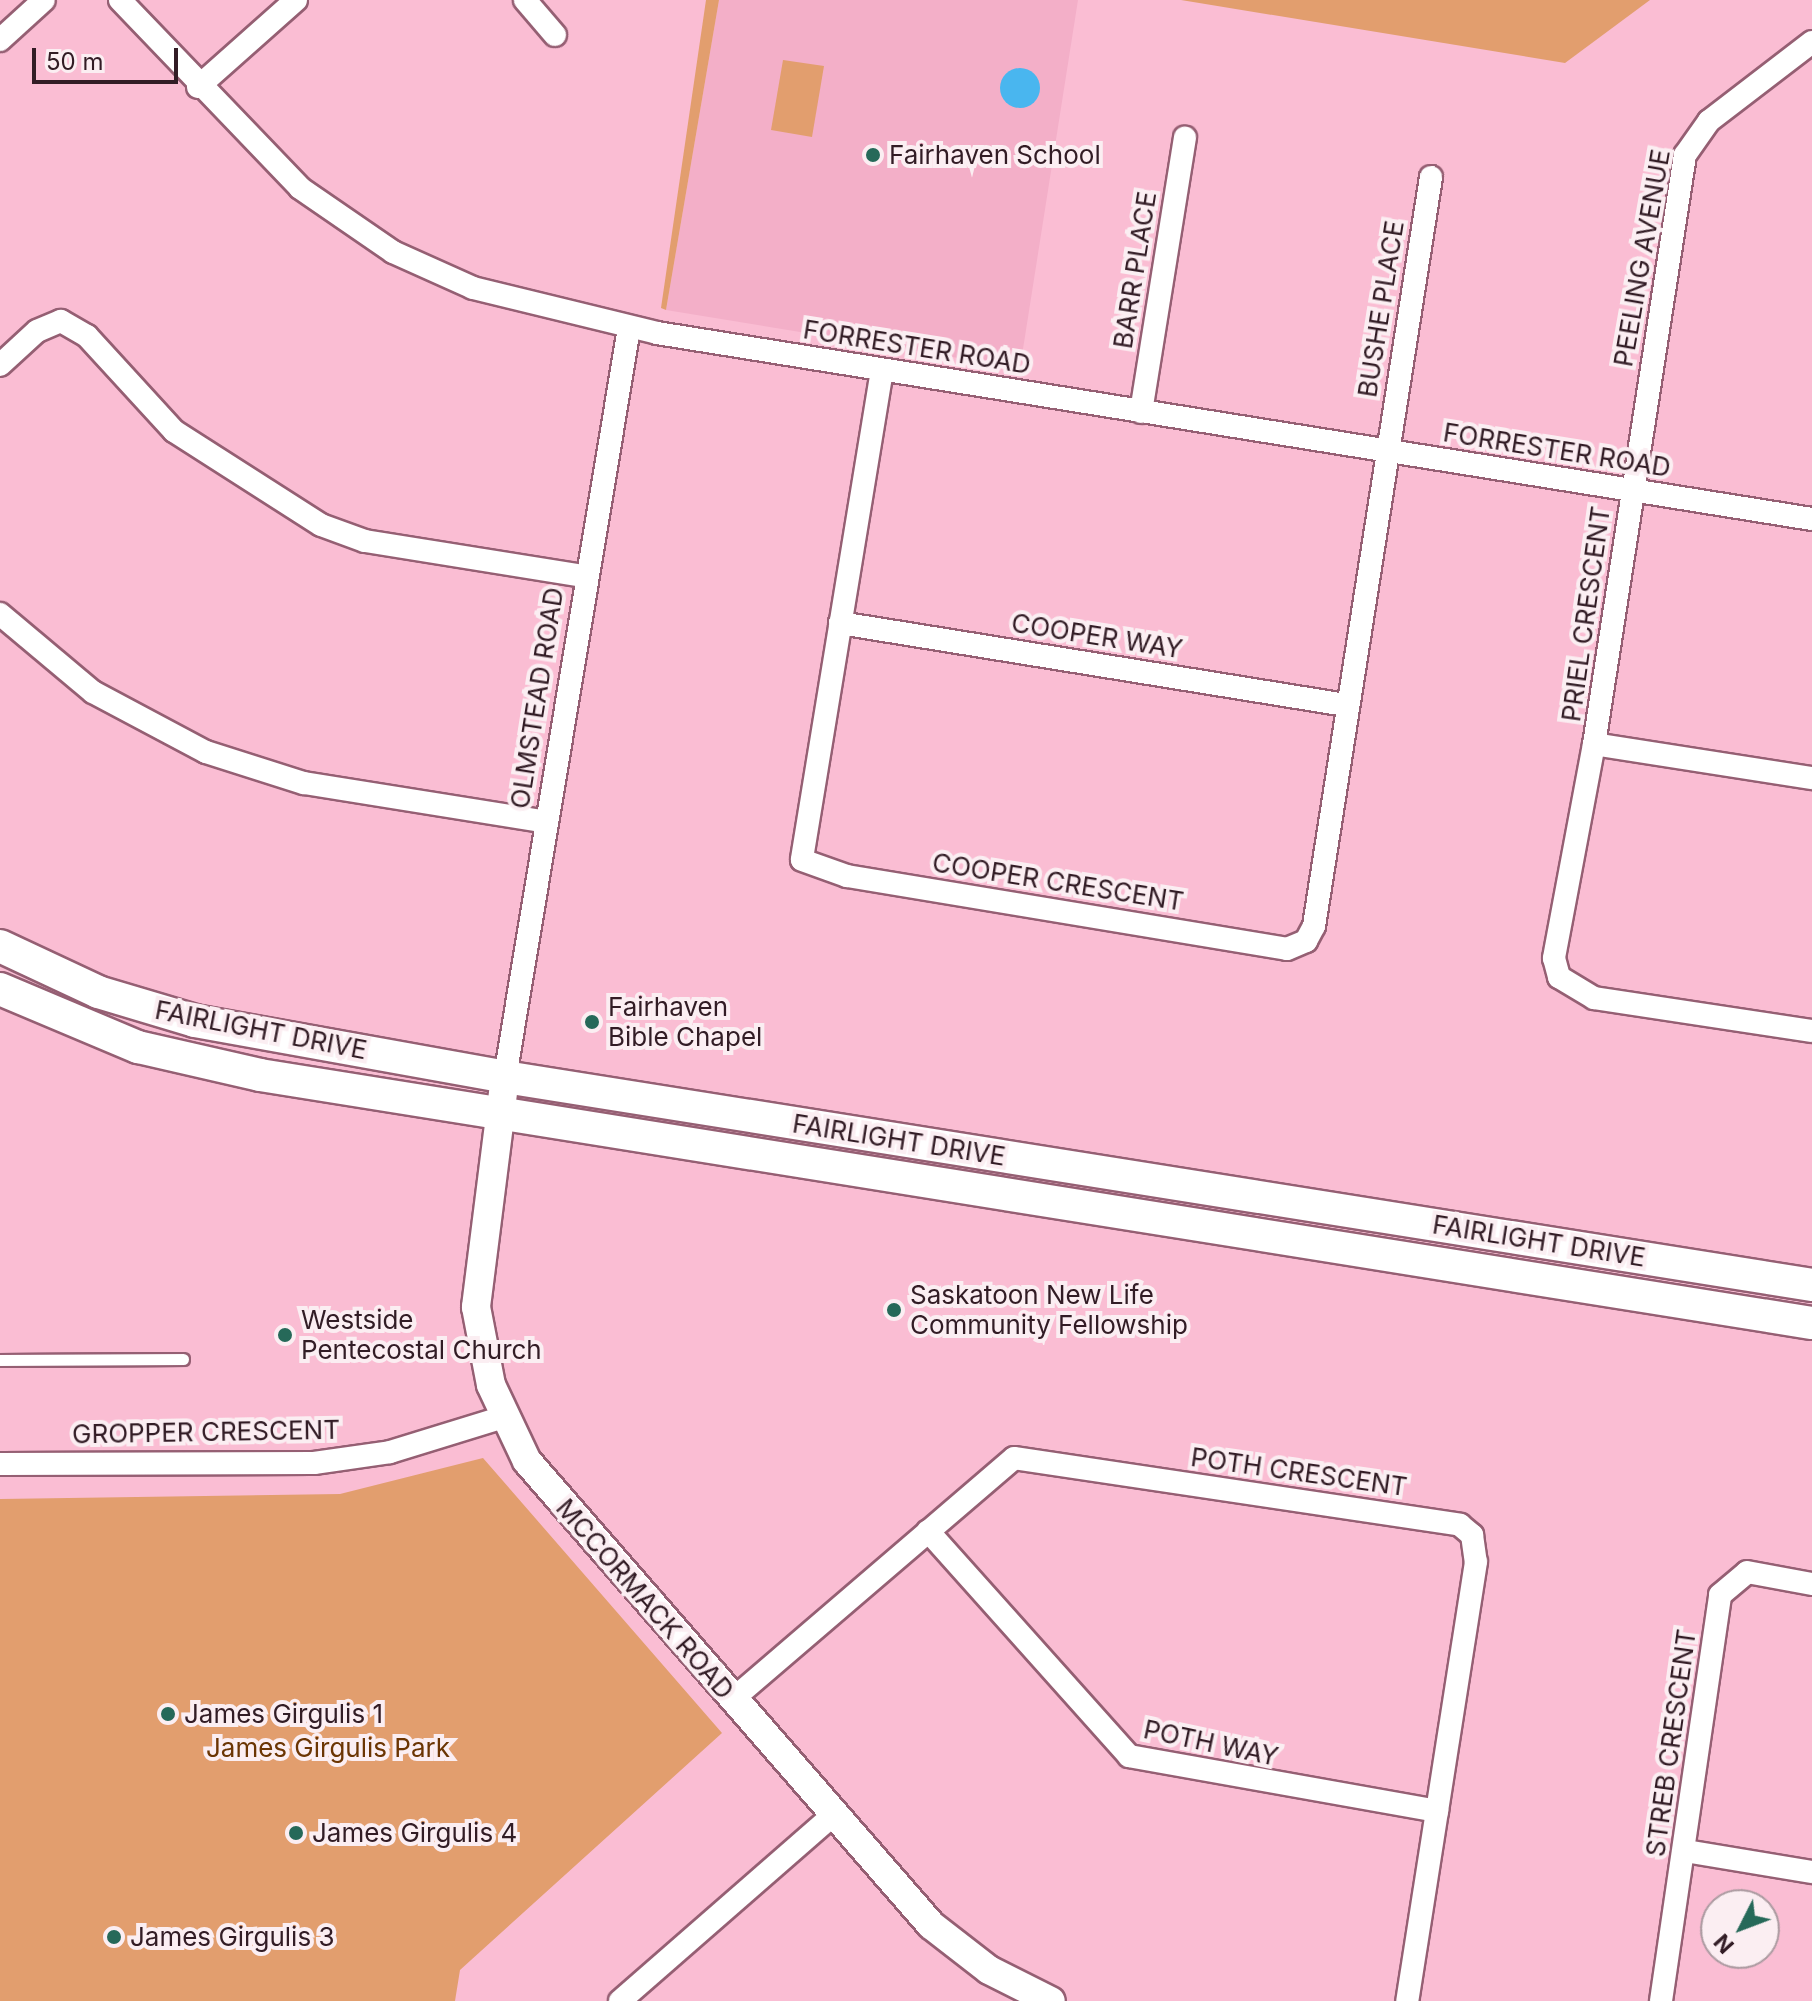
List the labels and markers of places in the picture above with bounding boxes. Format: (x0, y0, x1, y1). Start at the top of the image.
place label: Fairhaven School (889, 139, 1101, 171)
marker: Fairhaven School (864, 146, 882, 164)
place label: Fairhaven Bible Chapel (608, 991, 762, 1052)
marker: Fairhaven Bible Chapel (583, 1013, 601, 1031)
place label: Saskatoon New Life Community Fellowship (910, 1279, 1188, 1340)
marker: Saskatoon New Life Community Fellowship (885, 1301, 903, 1319)
place label: Westside Pentecostal Church (301, 1304, 542, 1366)
marker: Westside Pentecostal Church (276, 1326, 294, 1344)
place label: James Girgulis 1 (184, 1698, 383, 1730)
marker: James Girgulis 1 (159, 1705, 177, 1723)
place label: James Girgulis 4 (312, 1817, 517, 1849)
marker: James Girgulis 4 (287, 1824, 305, 1842)
place label: James Girgulis 3 (130, 1921, 334, 1953)
marker: James Girgulis 3 (105, 1928, 123, 1946)

